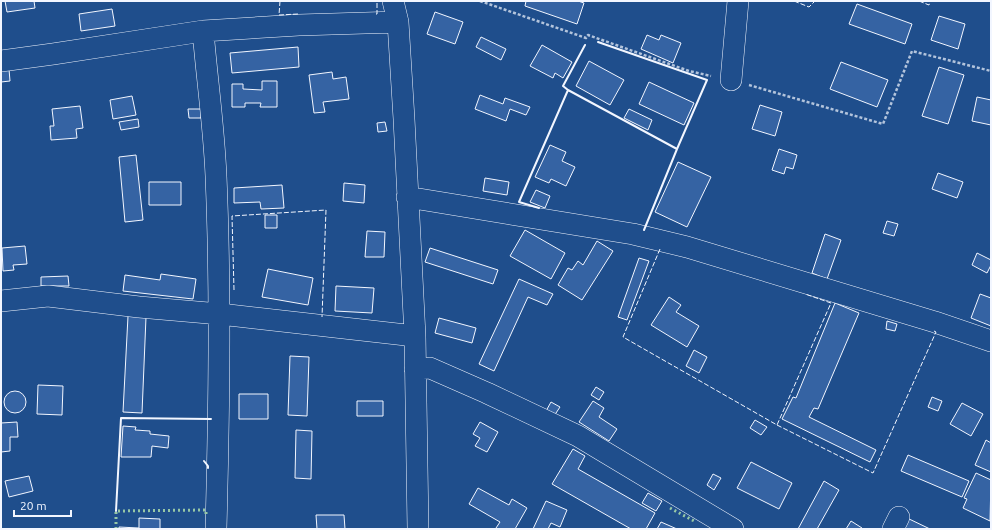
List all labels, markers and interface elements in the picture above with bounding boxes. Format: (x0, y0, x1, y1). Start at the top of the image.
scale bar (14, 492, 71, 518)
text: 20 m (20, 499, 47, 512)

